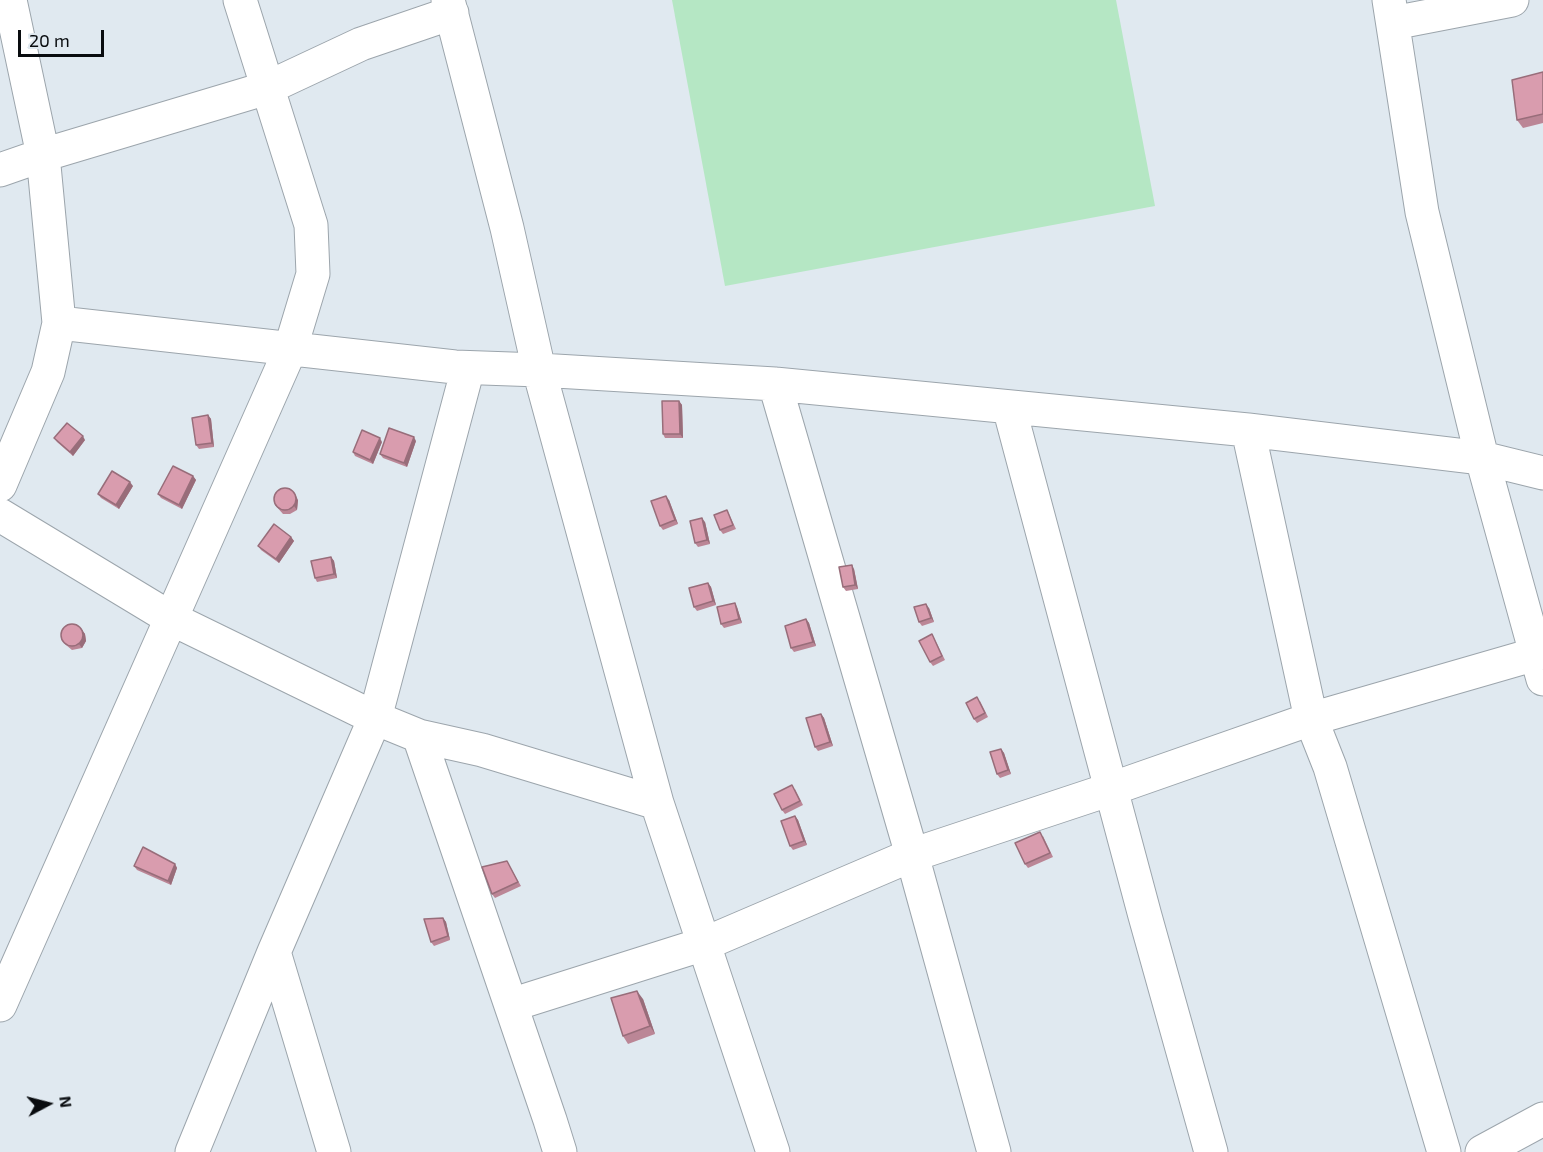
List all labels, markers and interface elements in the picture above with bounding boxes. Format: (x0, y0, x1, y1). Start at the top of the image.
scale bar (21, 18, 106, 56)
text: 20 m (29, 29, 70, 51)
north arrow (18, 1074, 78, 1134)
text: N (56, 1095, 76, 1109)

